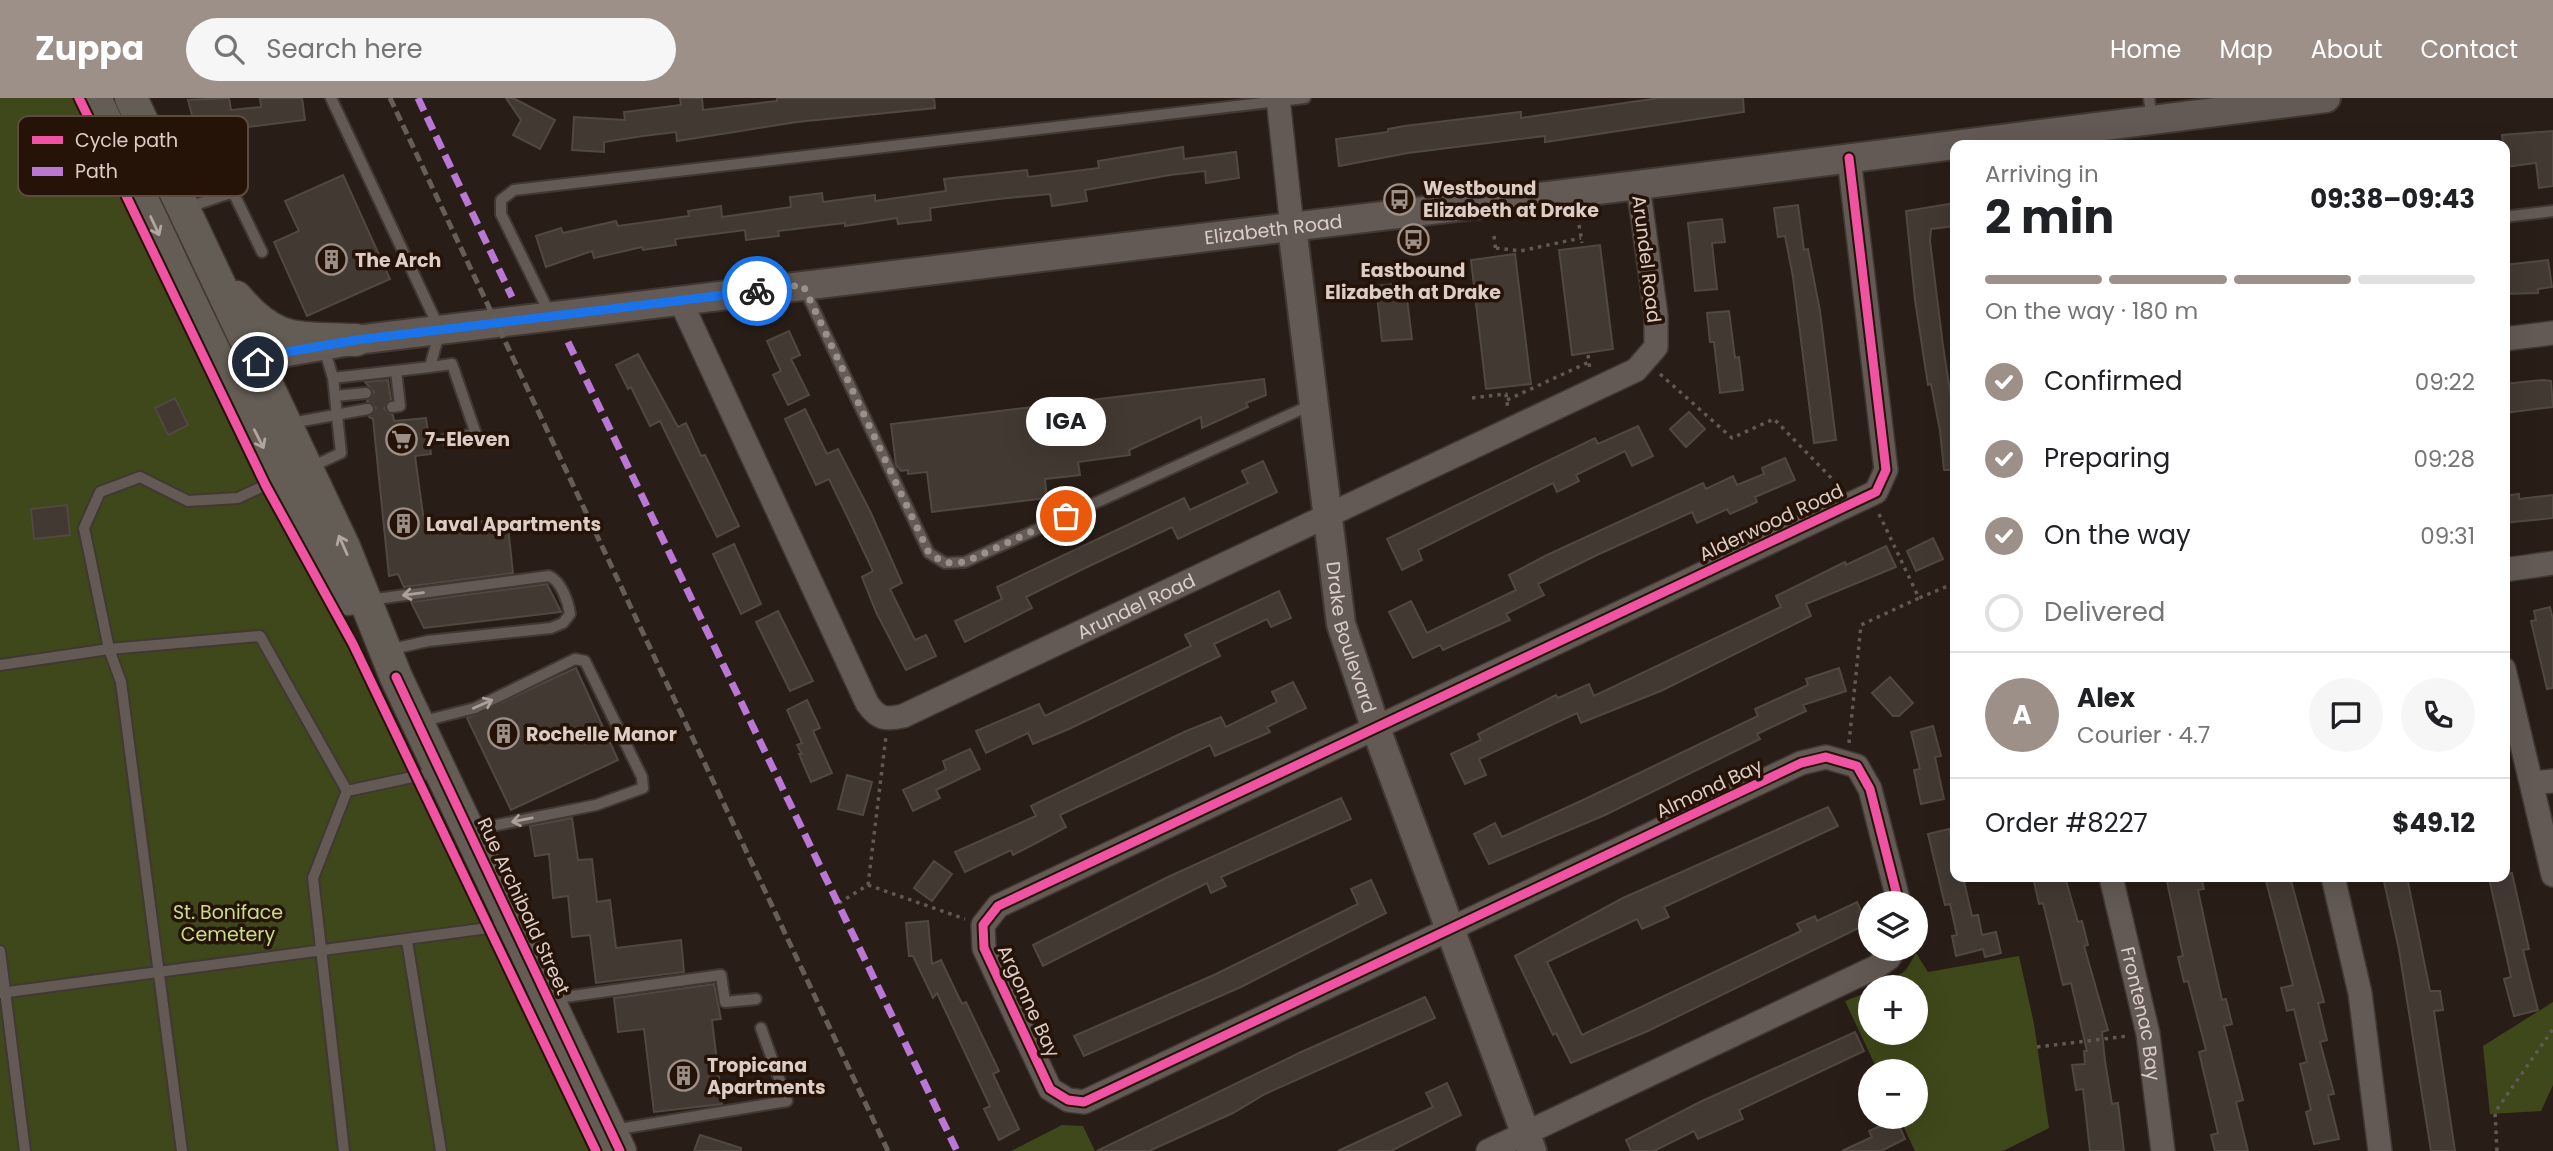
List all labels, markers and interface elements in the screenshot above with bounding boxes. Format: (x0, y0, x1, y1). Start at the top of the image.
search box (186, 18, 676, 81)
text: Zuppa (35, 25, 144, 72)
icon: search (210, 30, 248, 68)
text: Search here (266, 31, 423, 67)
text: Home (2110, 33, 2182, 66)
text: Map (2220, 33, 2273, 66)
text: About (2311, 33, 2382, 66)
text: Contact (2420, 33, 2518, 66)
legend (18, 116, 248, 196)
text: Cycle path (75, 127, 178, 154)
text: Path (75, 158, 118, 185)
text: Arriving in (1985, 158, 2099, 190)
place label: Westbound Elizabeth at Drake (1423, 175, 1599, 224)
text: 09:38–09:43 (2310, 181, 2475, 217)
bus stop icon: Westbound Elizabeth at Drake (1383, 182, 1417, 216)
text: 2 min (1985, 185, 2114, 249)
street label: Arundel Road (1625, 194, 1668, 324)
street label: Elizabeth Road (1203, 208, 1344, 251)
one-way arrow (149, 215, 162, 236)
bus stop icon: Eastbound Elizabeth at Drake (1396, 222, 1430, 256)
building icon: The Arch (315, 243, 349, 277)
place label: The Arch (355, 247, 441, 274)
courier (722, 256, 792, 326)
place label: Eastbound Elizabeth at Drake (1325, 257, 1501, 306)
icon: bike (738, 272, 776, 310)
text: On the way · 180 m (1985, 295, 2198, 327)
pin (228, 332, 288, 392)
icon: home (239, 343, 277, 381)
icon: check (1985, 363, 2023, 401)
text: Confirmed (2044, 363, 2182, 399)
text: 09:22 (2415, 366, 2475, 398)
callout: IGA (1026, 397, 1106, 446)
text: IGA (1045, 405, 1087, 437)
supermarket icon: 7-Eleven (385, 422, 419, 456)
place label: 7-Eleven (425, 426, 510, 453)
one-way arrow (252, 429, 266, 449)
icon: check (1985, 440, 2023, 478)
text: Preparing (2044, 440, 2170, 476)
text: 09:28 (2413, 443, 2475, 475)
street label: Alderwood Road (1695, 477, 1848, 568)
pin (1036, 486, 1096, 546)
icon: bag (1047, 497, 1085, 535)
building icon: Laval Apartments (386, 507, 420, 541)
place label: Laval Apartments (426, 511, 601, 538)
icon: check (1985, 517, 2023, 555)
text: On the way (2044, 517, 2191, 553)
text: 09:31 (2420, 520, 2475, 552)
one-way arrow (336, 535, 349, 556)
street label: Drake Boulevard (1319, 560, 1383, 717)
street label: Arundel Road (1073, 567, 1200, 646)
one-way arrow (402, 588, 424, 601)
text: Delivered (2044, 594, 2165, 630)
button: chat (2309, 678, 2383, 752)
button: phone (2401, 678, 2475, 752)
text: Alex (2077, 680, 2135, 716)
one-way arrow (472, 697, 493, 710)
text: A (2012, 697, 2032, 733)
building icon: Rochelle Manor (486, 717, 520, 751)
text: Courier · 4.7 (2077, 719, 2210, 751)
place label: Rochelle Manor (526, 721, 677, 748)
street label: Almond Bay (1652, 752, 1767, 825)
text: Order #8227 (1985, 805, 2148, 841)
text: $49.12 (2392, 805, 2475, 841)
street label: Rue Archibald Street (471, 813, 577, 999)
one-way arrow (511, 814, 534, 827)
map controls (1858, 891, 1928, 1129)
button: layers (1858, 891, 1928, 961)
park label: St. Boniface Cemetery (173, 899, 283, 948)
street label: Argonne Bay (991, 941, 1067, 1062)
street label: Frontenac Bay (2114, 944, 2167, 1083)
button: + (1858, 975, 1928, 1045)
place label: Tropicana Apartments (707, 1052, 826, 1101)
building icon: Tropicana Apartments (667, 1059, 701, 1093)
button: − (1858, 1059, 1928, 1129)

